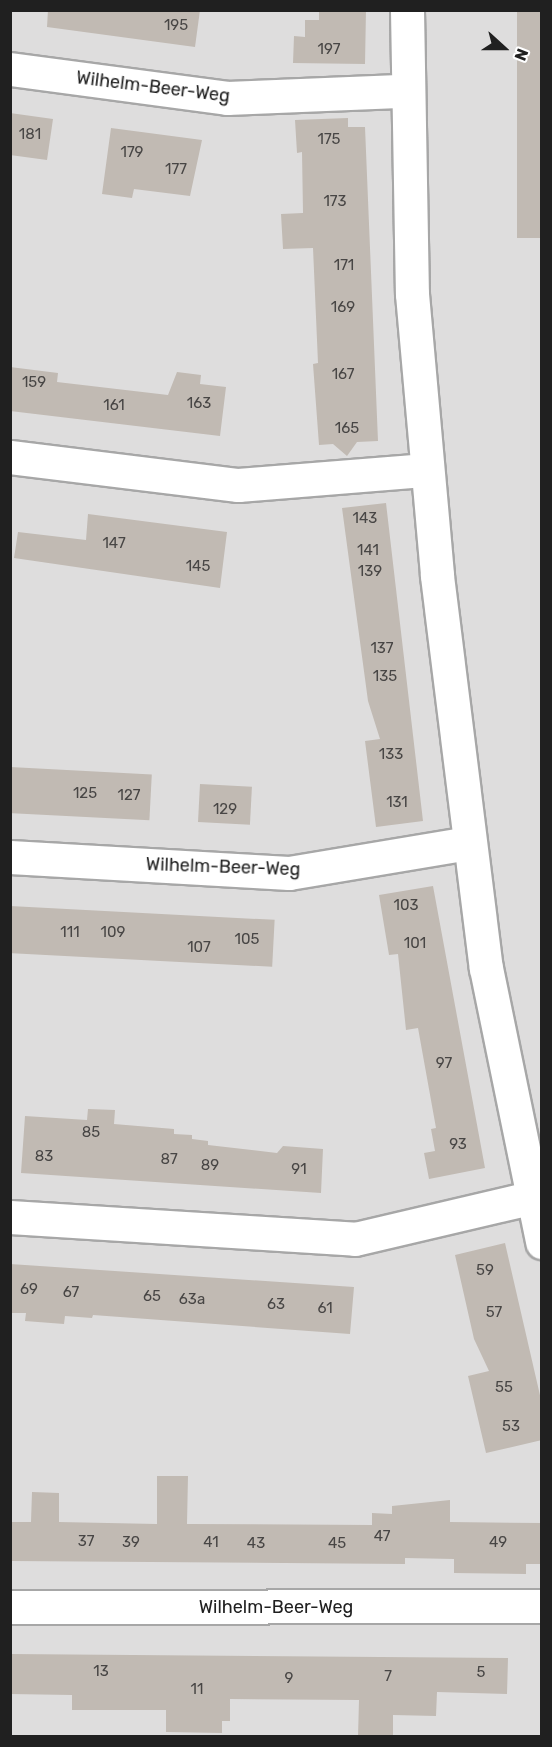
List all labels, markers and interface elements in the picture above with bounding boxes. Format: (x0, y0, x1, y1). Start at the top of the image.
house number: 195 (164, 17, 188, 35)
north arrow (474, 18, 534, 78)
house number: 197 (317, 41, 341, 59)
text: N (510, 46, 532, 63)
street label: Wilhelm-Beer-Weg (75, 67, 231, 107)
house number: 181 (19, 126, 41, 144)
house number: 175 (317, 131, 341, 149)
house number: 179 (120, 144, 144, 162)
house number: 177 (165, 161, 187, 179)
house number: 173 (323, 193, 347, 211)
house number: 171 (334, 257, 354, 275)
house number: 169 (331, 299, 355, 317)
house number: 167 (332, 366, 354, 384)
house number: 159 (22, 374, 46, 392)
house number: 163 (187, 395, 211, 413)
house number: 161 (103, 397, 125, 415)
house number: 165 (335, 420, 359, 438)
house number: 143 (353, 510, 377, 528)
house number: 147 (102, 535, 126, 553)
house number: 141 (357, 542, 379, 560)
house number: 145 (186, 558, 210, 576)
house number: 139 (358, 563, 382, 581)
house number: 137 (370, 640, 394, 658)
house number: 135 (373, 668, 397, 686)
house number: 133 (379, 746, 403, 764)
house number: 125 (73, 785, 97, 803)
house number: 127 (118, 787, 140, 805)
house number: 131 (386, 794, 408, 812)
house number: 129 (213, 801, 237, 819)
street label: Wilhelm-Beer-Weg (145, 854, 301, 880)
house number: 103 (394, 897, 418, 915)
house number: 111 (60, 924, 80, 942)
house number: 109 (101, 924, 125, 942)
house number: 105 (235, 931, 259, 949)
house number: 101 (404, 935, 426, 953)
house number: 107 (187, 939, 211, 957)
house number: 97 (436, 1055, 452, 1073)
house number: 85 (82, 1124, 100, 1142)
house number: 93 (449, 1136, 467, 1154)
house number: 83 (35, 1148, 53, 1166)
house number: 87 (160, 1151, 178, 1169)
house number: 89 (201, 1157, 219, 1175)
house number: 91 (291, 1161, 307, 1179)
house number: 59 (476, 1262, 494, 1280)
house number: 69 (20, 1281, 38, 1299)
house number: 67 (63, 1284, 79, 1302)
house number: 65 (143, 1288, 161, 1306)
house number: 63a (179, 1291, 205, 1309)
house number: 63 (267, 1296, 285, 1314)
house number: 61 (317, 1300, 333, 1318)
house number: 57 (486, 1304, 502, 1322)
house number: 55 (495, 1379, 513, 1397)
house number: 53 (502, 1418, 520, 1436)
house number: 47 (374, 1528, 390, 1546)
house number: 37 (78, 1533, 94, 1551)
house number: 39 (122, 1534, 140, 1552)
house number: 41 (203, 1534, 219, 1552)
house number: 49 (489, 1534, 507, 1552)
house number: 43 (247, 1535, 265, 1553)
house number: 45 (328, 1535, 346, 1553)
street label: Wilhelm-Beer-Weg (199, 1596, 353, 1618)
house number: 13 (93, 1663, 109, 1681)
house number: 5 (477, 1664, 485, 1682)
house number: 7 (384, 1668, 392, 1686)
house number: 9 (285, 1670, 293, 1688)
house number: 11 (191, 1681, 203, 1699)

